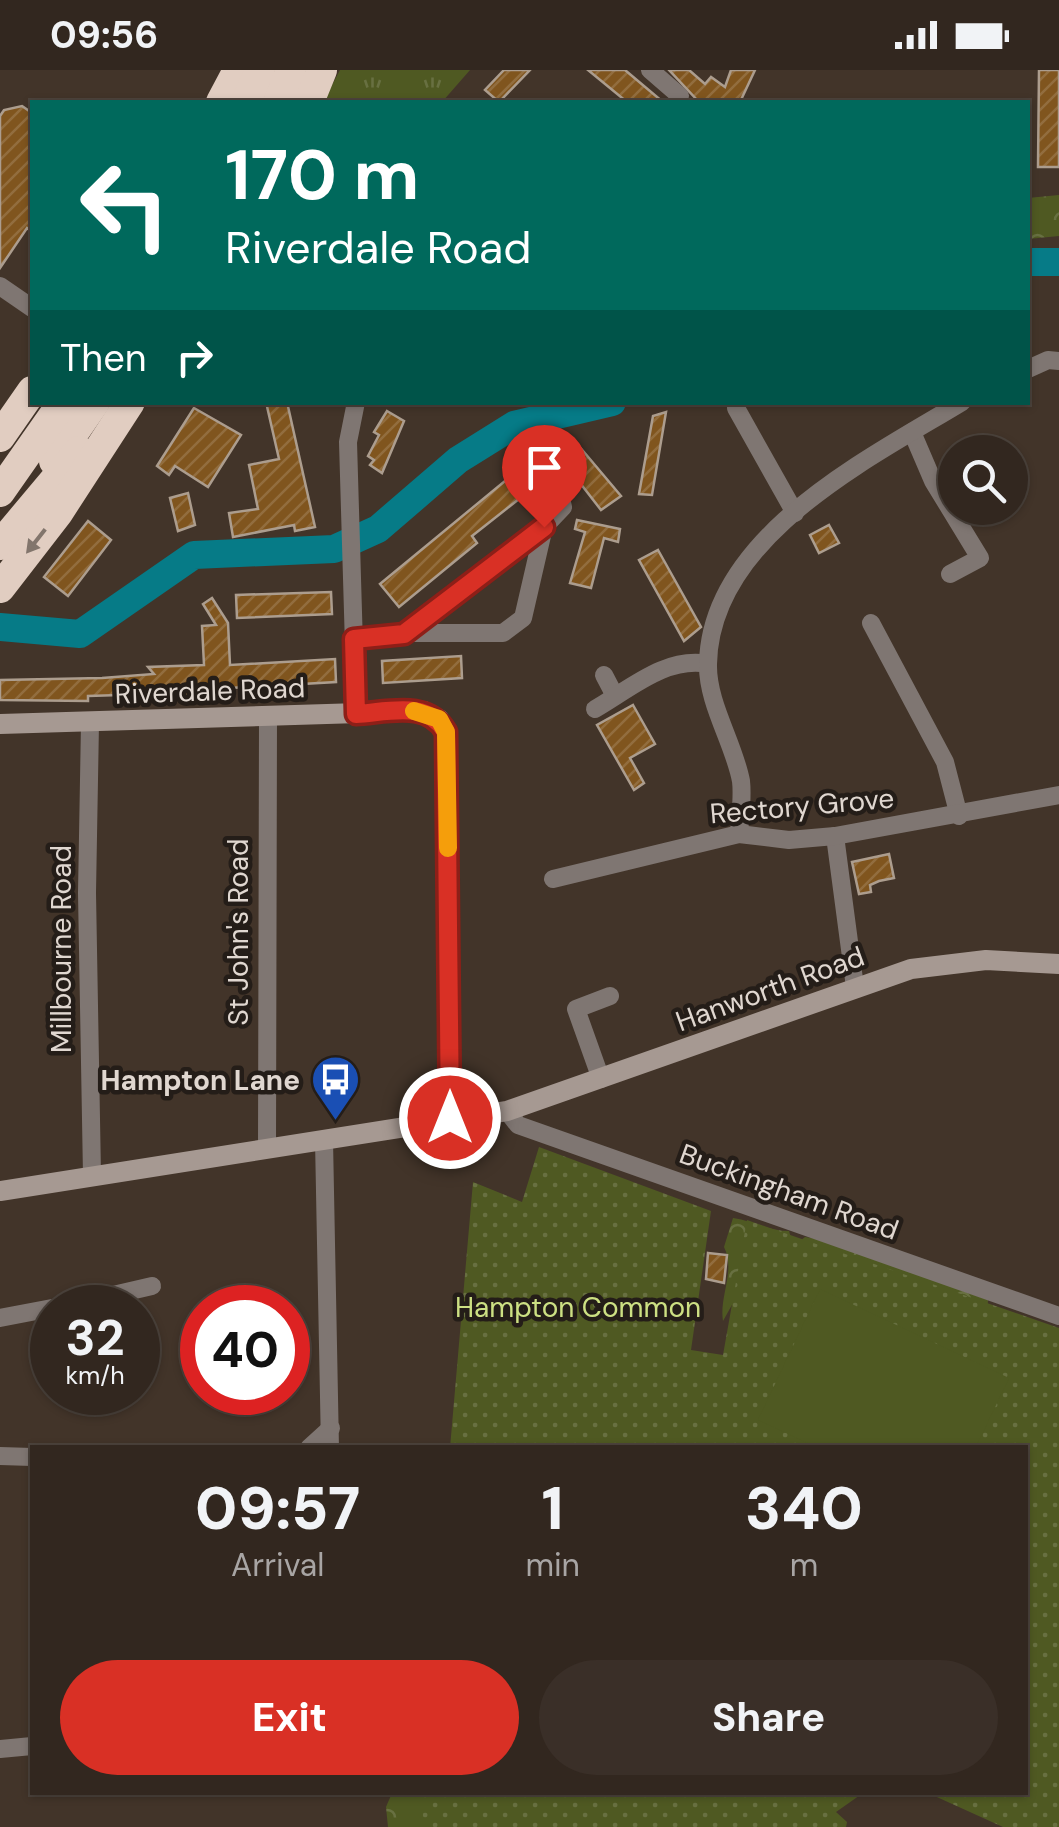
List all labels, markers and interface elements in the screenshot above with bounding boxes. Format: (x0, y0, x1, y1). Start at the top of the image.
text: 09:56 (50, 10, 158, 60)
text: 170 m (225, 130, 419, 221)
icon: left (60, 140, 190, 270)
text: Riverdale Road (225, 218, 532, 277)
icon: right (167, 330, 222, 385)
text: Then (60, 333, 147, 383)
pin (502, 425, 587, 528)
map controls (938, 435, 1028, 525)
button: search (938, 435, 1028, 525)
icon: arrive (517, 440, 572, 495)
one-way arrow (26, 528, 47, 554)
street label: Riverdale Road (114, 669, 306, 713)
street label: Rectory Grove (708, 780, 896, 832)
street label: St John's Road (220, 838, 257, 1026)
street label: Millbourne Road (43, 845, 80, 1053)
street label: Hanworth Road (671, 938, 869, 1040)
bus stop icon: Hampton Lane (309, 1054, 361, 1122)
place label: Hampton Lane (101, 1062, 300, 1099)
position arrow (398, 1066, 502, 1170)
street label: Buckingham Road (674, 1135, 904, 1249)
speed limit sign: 40 (180, 1285, 310, 1415)
park label: Hampton Common (455, 1289, 701, 1326)
text: 32 (66, 1305, 125, 1371)
text: km/h (65, 1359, 125, 1392)
text: 09:57 (195, 1469, 360, 1548)
text: 1 (542, 1469, 564, 1548)
text: 340 (745, 1469, 863, 1548)
text: Arrival (231, 1544, 324, 1586)
text: min (525, 1544, 580, 1586)
text: m (790, 1544, 818, 1586)
button: Exit (60, 1660, 519, 1775)
button: Share (539, 1660, 998, 1775)

